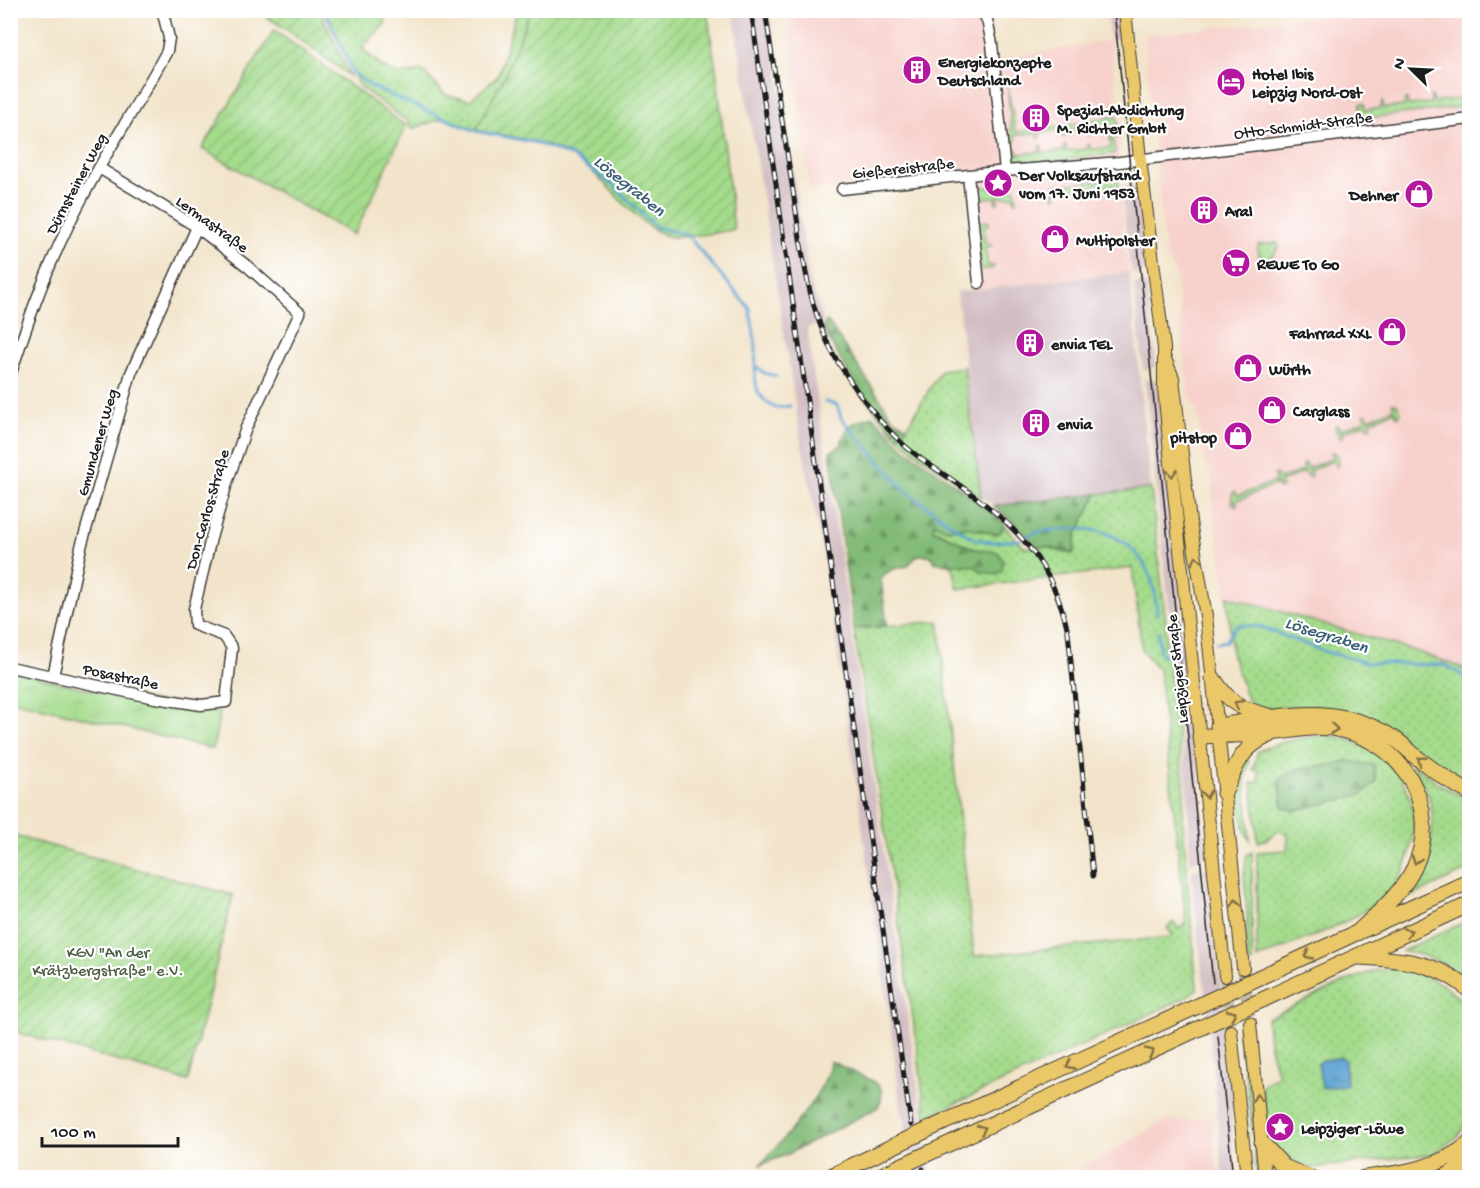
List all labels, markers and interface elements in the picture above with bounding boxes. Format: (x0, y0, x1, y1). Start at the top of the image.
north arrow (1381, 39, 1441, 99)
building icon: Energiekonzepte Deutschland (901, 54, 933, 86)
place label: Energiekonzepte Deutschland (936, 55, 1052, 92)
text: N (1390, 55, 1412, 73)
hotel icon: Hotel Ibis Leipzig Nord-Ost (1215, 66, 1247, 98)
place label: Hotel Ibis Leipzig Nord-Ost (1252, 67, 1363, 104)
building icon: Spezial-Abdichtung M. Richter GmbH (1020, 102, 1052, 134)
place label: Spezial-Abdichtung M. Richter GmbH (1057, 103, 1184, 140)
street label: Otto-Schmidt-Straße (1233, 109, 1375, 145)
street label: Dürnsteiner Weg (43, 131, 113, 239)
water label: Lösegraben (588, 152, 669, 222)
street label: Gießereistraße (852, 156, 956, 185)
place icon: Der Volksaufstand vom 17. Juni 1953 (982, 167, 1014, 199)
place label: Der Volksaufstand vom 17. Juni 1953 (1017, 167, 1142, 205)
shop icon: Dehner (1403, 178, 1435, 210)
place label: Dehner (1347, 188, 1400, 207)
street label: Lermastraße (171, 193, 251, 259)
building icon: Aral (1188, 194, 1220, 226)
place label: Aral (1224, 204, 1253, 223)
shop icon: Multipolster (1039, 223, 1071, 255)
place label: Multipolster (1076, 233, 1157, 252)
supermarket icon: REWE To Go (1220, 247, 1252, 279)
place label: REWE To Go (1256, 257, 1340, 276)
shop icon: Fahrrad XXL (1376, 316, 1408, 348)
place label: Fahrrad XXL (1288, 326, 1372, 345)
building icon: envia TEL (1014, 327, 1046, 359)
place label: envia TEL (1050, 337, 1113, 356)
shop icon: Würth (1232, 352, 1264, 384)
place label: Würth (1268, 362, 1311, 381)
street label: Gmundener Weg (75, 387, 124, 499)
shop icon: Carglass (1256, 394, 1288, 426)
place label: Carglass (1292, 404, 1351, 423)
building icon: envia (1020, 407, 1052, 439)
place label: envia (1056, 417, 1093, 436)
shop icon: pitstop (1222, 420, 1254, 452)
place label: pitstop (1170, 430, 1217, 449)
street label: Don-Carlos-Straße (183, 447, 236, 573)
one-way arrow (1165, 468, 1178, 477)
one-way arrow (1191, 555, 1203, 565)
street label: Leipziger Straße (1164, 613, 1195, 724)
water label: Lösegraben (1282, 613, 1371, 660)
street label: Posastraße (80, 661, 161, 696)
one-way arrow (1234, 700, 1244, 712)
one-way arrow (1330, 723, 1339, 735)
one-way arrow (1417, 757, 1428, 768)
one-way arrow (1199, 789, 1212, 799)
one-way arrow (1411, 854, 1423, 864)
one-way arrow (1230, 899, 1243, 908)
one-way arrow (1402, 927, 1413, 939)
park label: KGV "An der Krätzbergstraße" e.V. (33, 945, 184, 982)
one-way arrow (1304, 948, 1315, 960)
one-way arrow (1226, 1009, 1237, 1021)
one-way arrow (1143, 1047, 1154, 1059)
one-way arrow (1065, 1058, 1076, 1070)
one-way arrow (1251, 1094, 1264, 1103)
scale bar (42, 1110, 178, 1148)
place icon: Leipziger -Löwe (1264, 1111, 1296, 1143)
place label: Leipziger -Löwe (1301, 1121, 1404, 1140)
text: 100 m (50, 1123, 96, 1144)
one-way arrow (975, 1124, 986, 1136)

